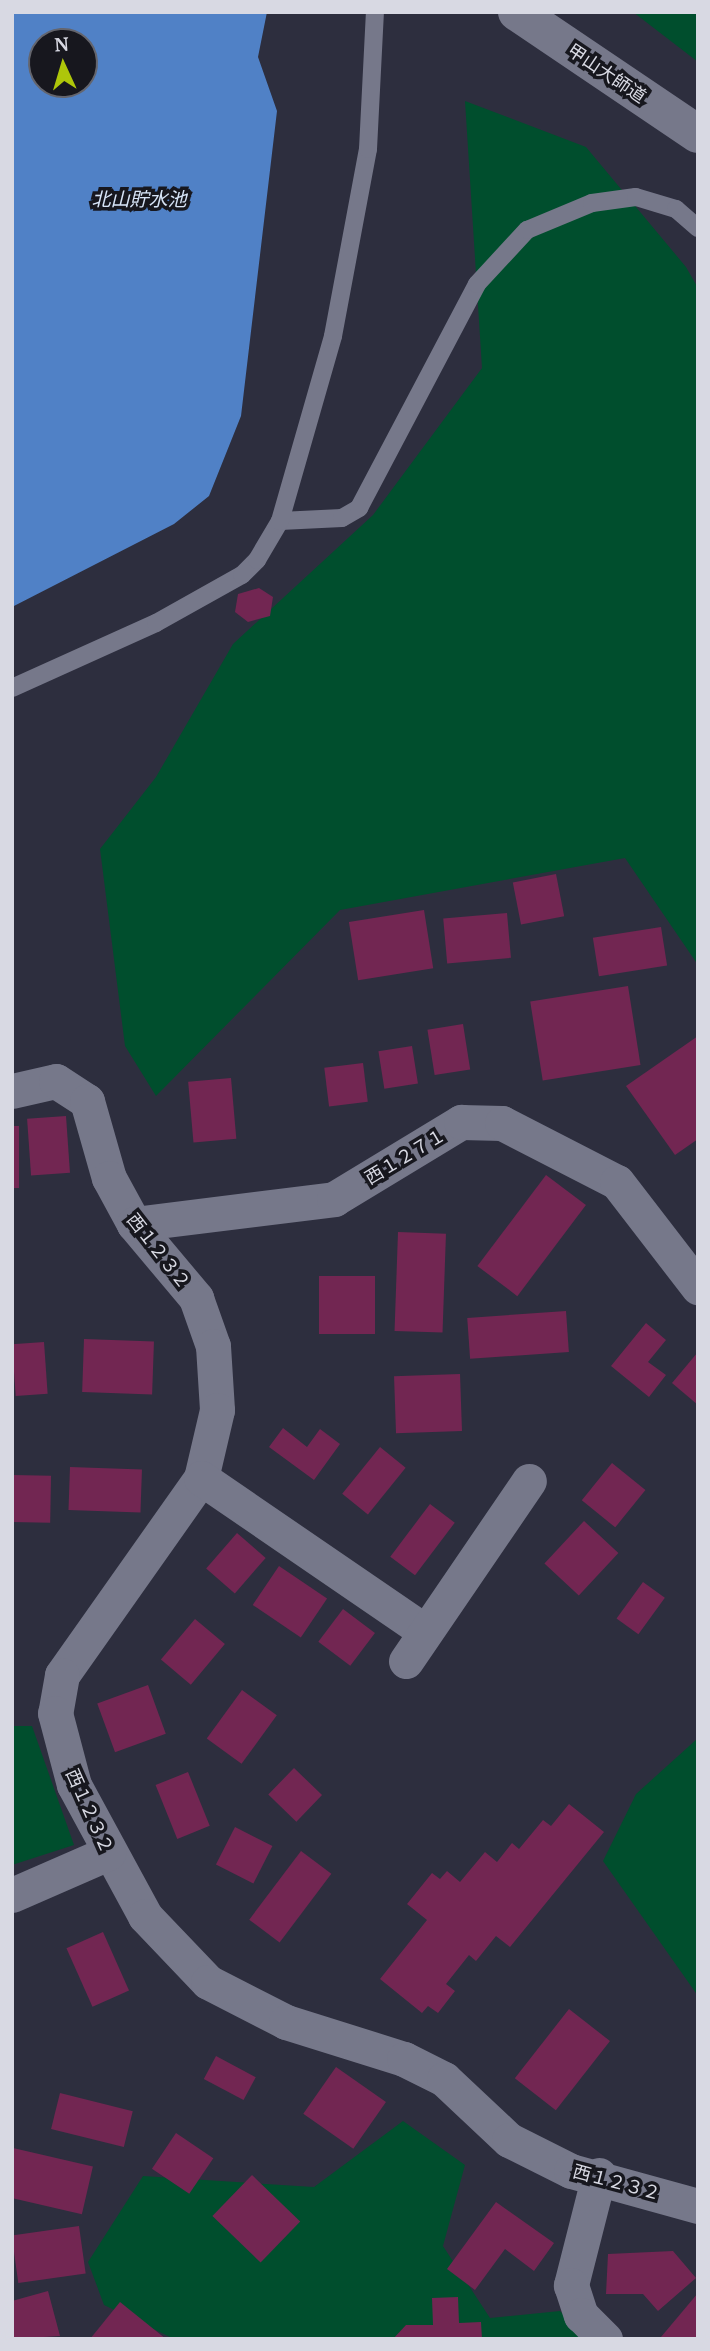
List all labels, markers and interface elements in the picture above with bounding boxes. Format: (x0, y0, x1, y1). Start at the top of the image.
north arrow (28, 28, 98, 98)
text: N (54, 31, 70, 57)
street label: 甲山大師道 (564, 39, 650, 107)
water label: 北山貯水池 (92, 188, 186, 210)
street label: 西１２７１ (361, 1124, 449, 1188)
street label: 西１２３２ (123, 1209, 195, 1293)
street label: 西１２３２ (62, 1765, 118, 1857)
street label: 西１２３２ (571, 2160, 663, 2204)

